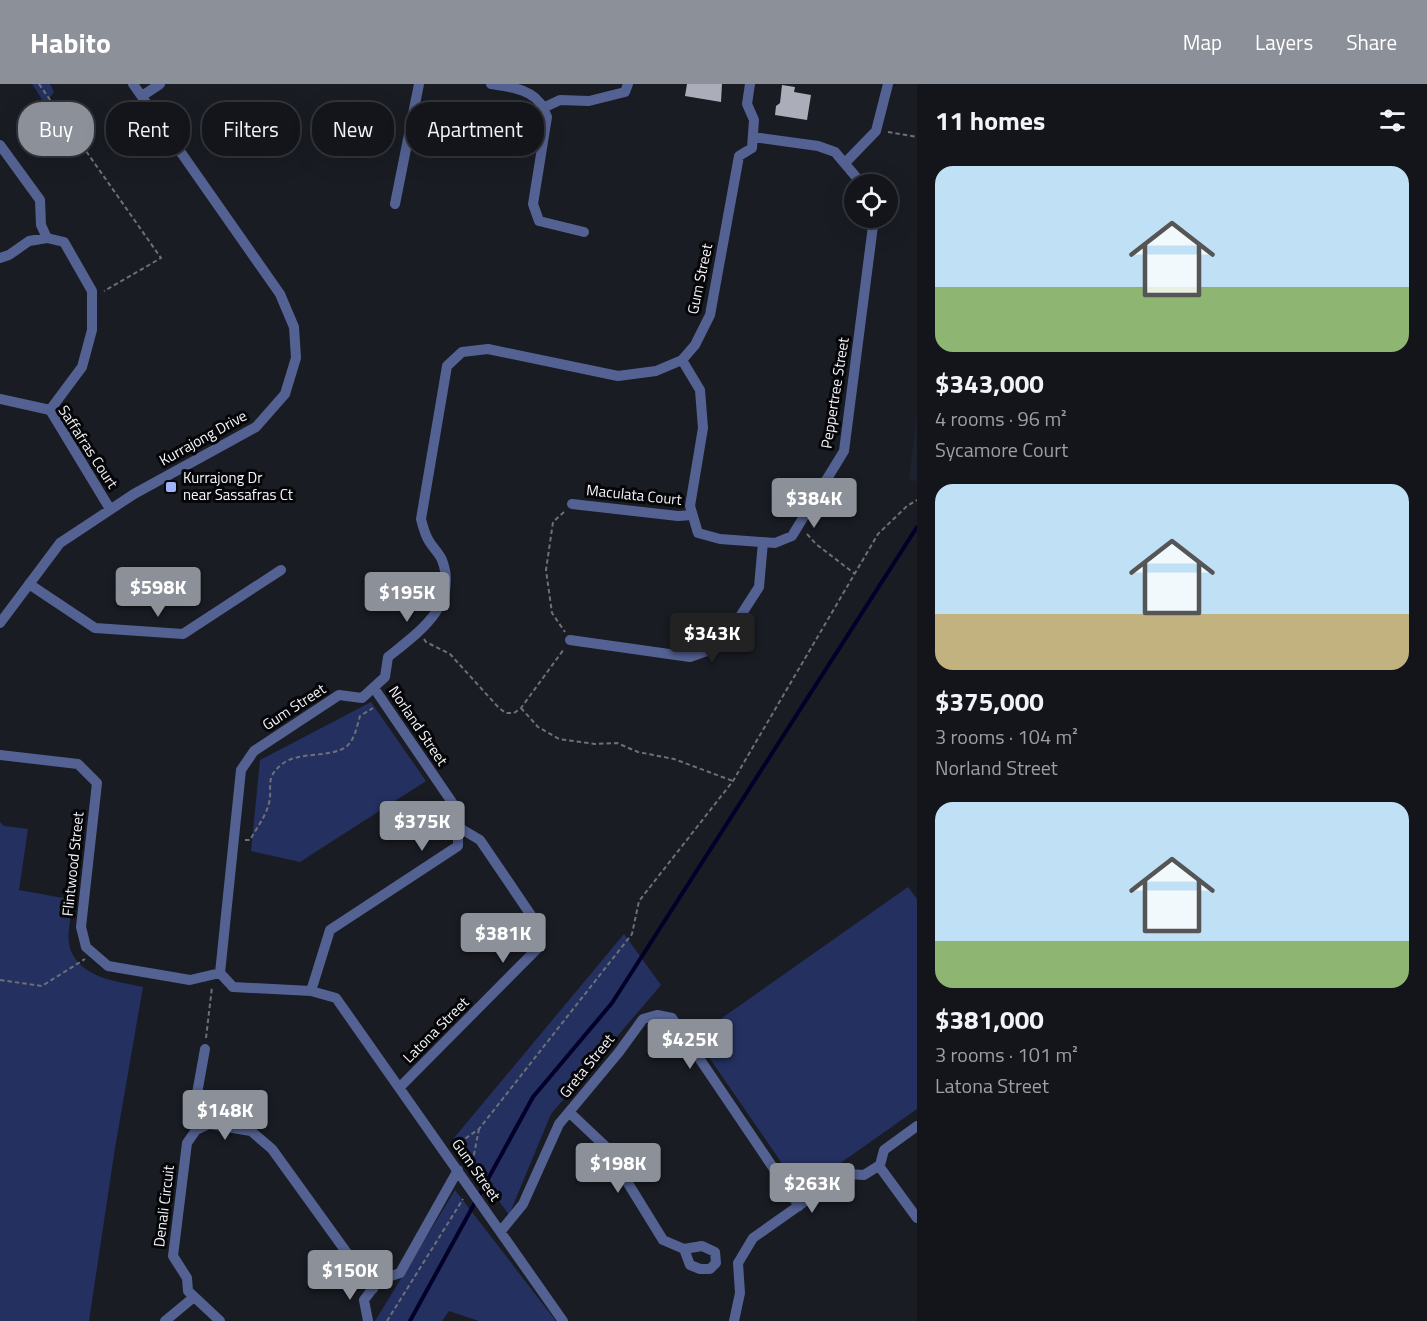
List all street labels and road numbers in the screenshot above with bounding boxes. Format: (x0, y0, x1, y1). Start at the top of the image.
street label: Gum Street (681, 241, 718, 316)
street label: Peppertree Street (814, 335, 855, 450)
street label: Saffafras Court (53, 400, 124, 494)
street label: Kurrajong Drive (155, 404, 251, 471)
street label: Maculata Court (585, 478, 684, 511)
street label: Gum Street (257, 677, 331, 736)
street label: Norland Street (383, 681, 454, 771)
street label: Flintwood Street (56, 810, 90, 917)
street label: Latona Street (397, 991, 474, 1068)
street label: Greta Street (554, 1028, 620, 1103)
street label: Gum Street (446, 1134, 507, 1206)
street label: Denali Circuit (147, 1163, 180, 1248)

